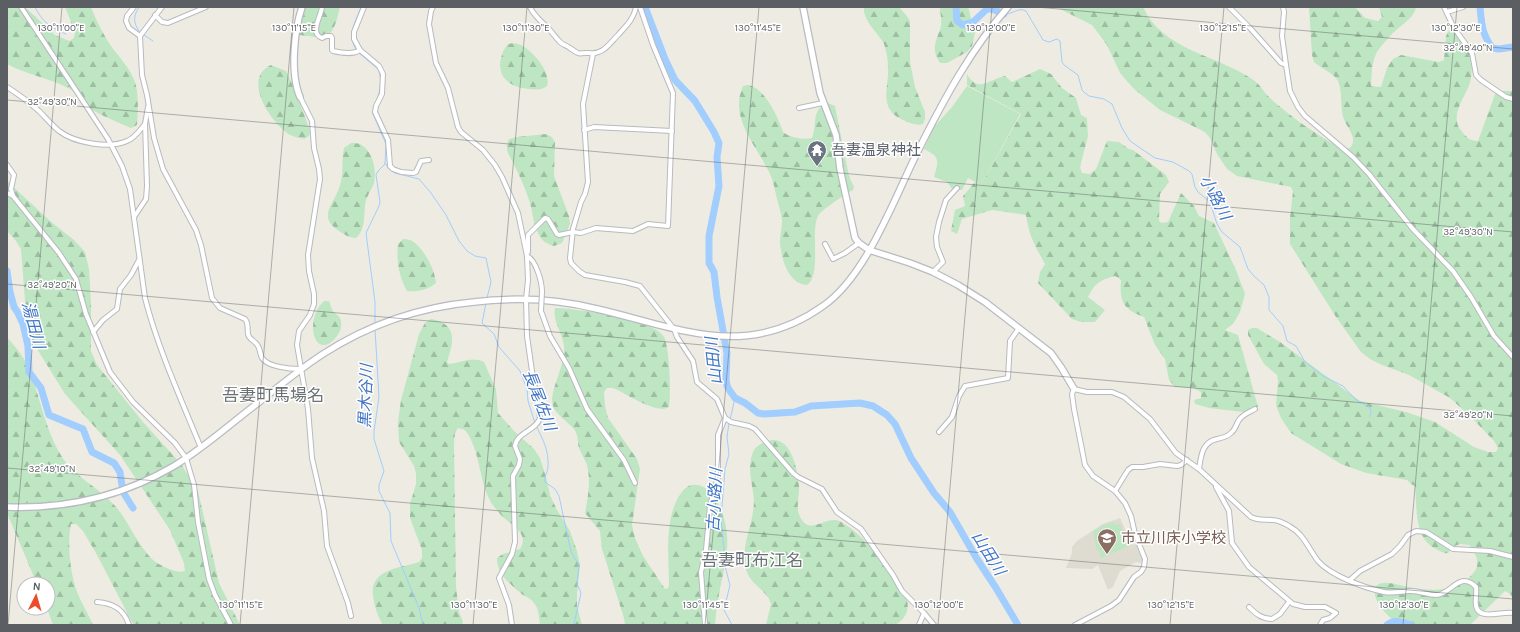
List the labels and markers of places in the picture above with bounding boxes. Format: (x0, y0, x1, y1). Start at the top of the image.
temple icon: 吾妻温泉神社 (806, 139, 828, 167)
place label: 吾妻温泉神社 (831, 141, 921, 159)
school or university icon: 市立川床小学校 (1096, 527, 1118, 555)
place label: 市立川床小学校 (1121, 529, 1226, 547)

